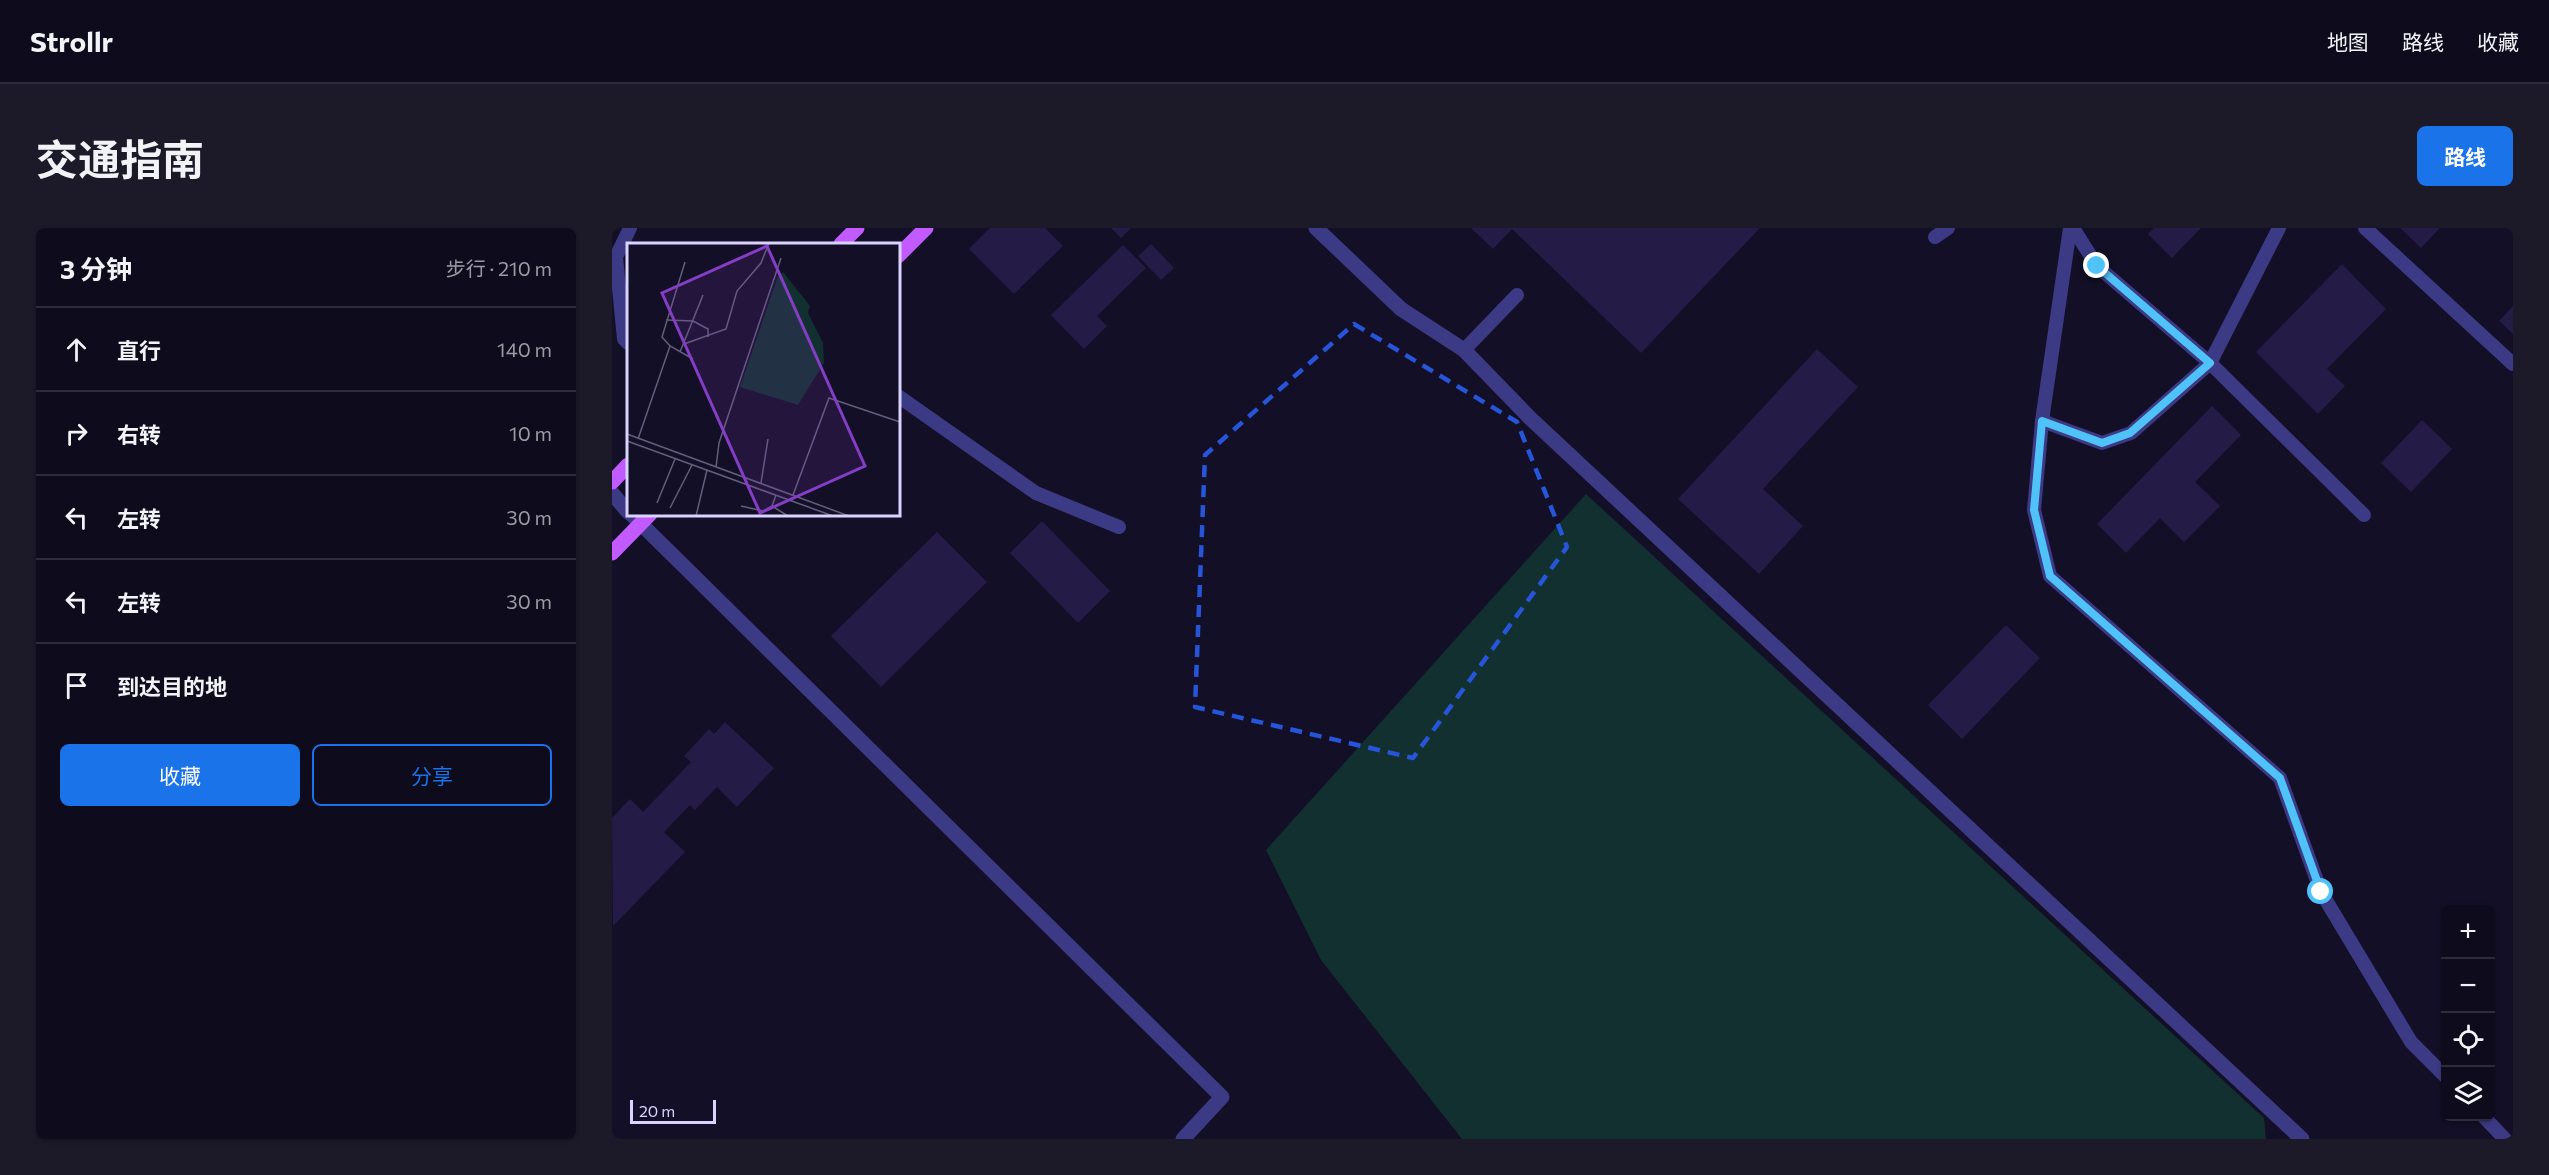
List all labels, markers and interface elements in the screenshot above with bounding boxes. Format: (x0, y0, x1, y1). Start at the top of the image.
text: Strollr (30, 24, 113, 58)
text: 地图 (2327, 29, 2369, 54)
text: 路线 (2402, 29, 2444, 54)
text: 收藏 (2477, 29, 2519, 54)
button: 路线 (2417, 126, 2513, 186)
text: 交通指南 (36, 132, 204, 184)
inset map (627, 243, 900, 516)
route end (2083, 252, 2109, 278)
text: 3 分钟 (60, 253, 132, 284)
text: 步行 · 210 m (446, 256, 552, 280)
icon: ahead (60, 333, 93, 366)
text: 直行 (117, 337, 161, 364)
text: 140 m (497, 337, 552, 361)
icon: right (60, 417, 93, 450)
text: 右转 (117, 421, 161, 448)
text: 10 m (509, 421, 552, 445)
icon: left (60, 501, 93, 534)
text: 左转 (117, 505, 161, 532)
text: 30 m (506, 505, 552, 529)
icon: left (60, 585, 93, 618)
text: 左转 (117, 589, 161, 616)
text: 30 m (506, 589, 552, 613)
icon: arrive (60, 669, 93, 702)
text: 到达目的地 (117, 673, 227, 700)
button: 收藏 (60, 744, 300, 806)
button: 分享 (312, 744, 552, 806)
route start (2307, 878, 2333, 904)
map controls (2441, 905, 2495, 1121)
button: + (2441, 905, 2495, 959)
button: − (2441, 959, 2495, 1013)
button: locate (2441, 1013, 2495, 1067)
button: layers (2441, 1067, 2495, 1121)
scale bar (630, 1097, 716, 1124)
text: 20 m (639, 1101, 675, 1120)

